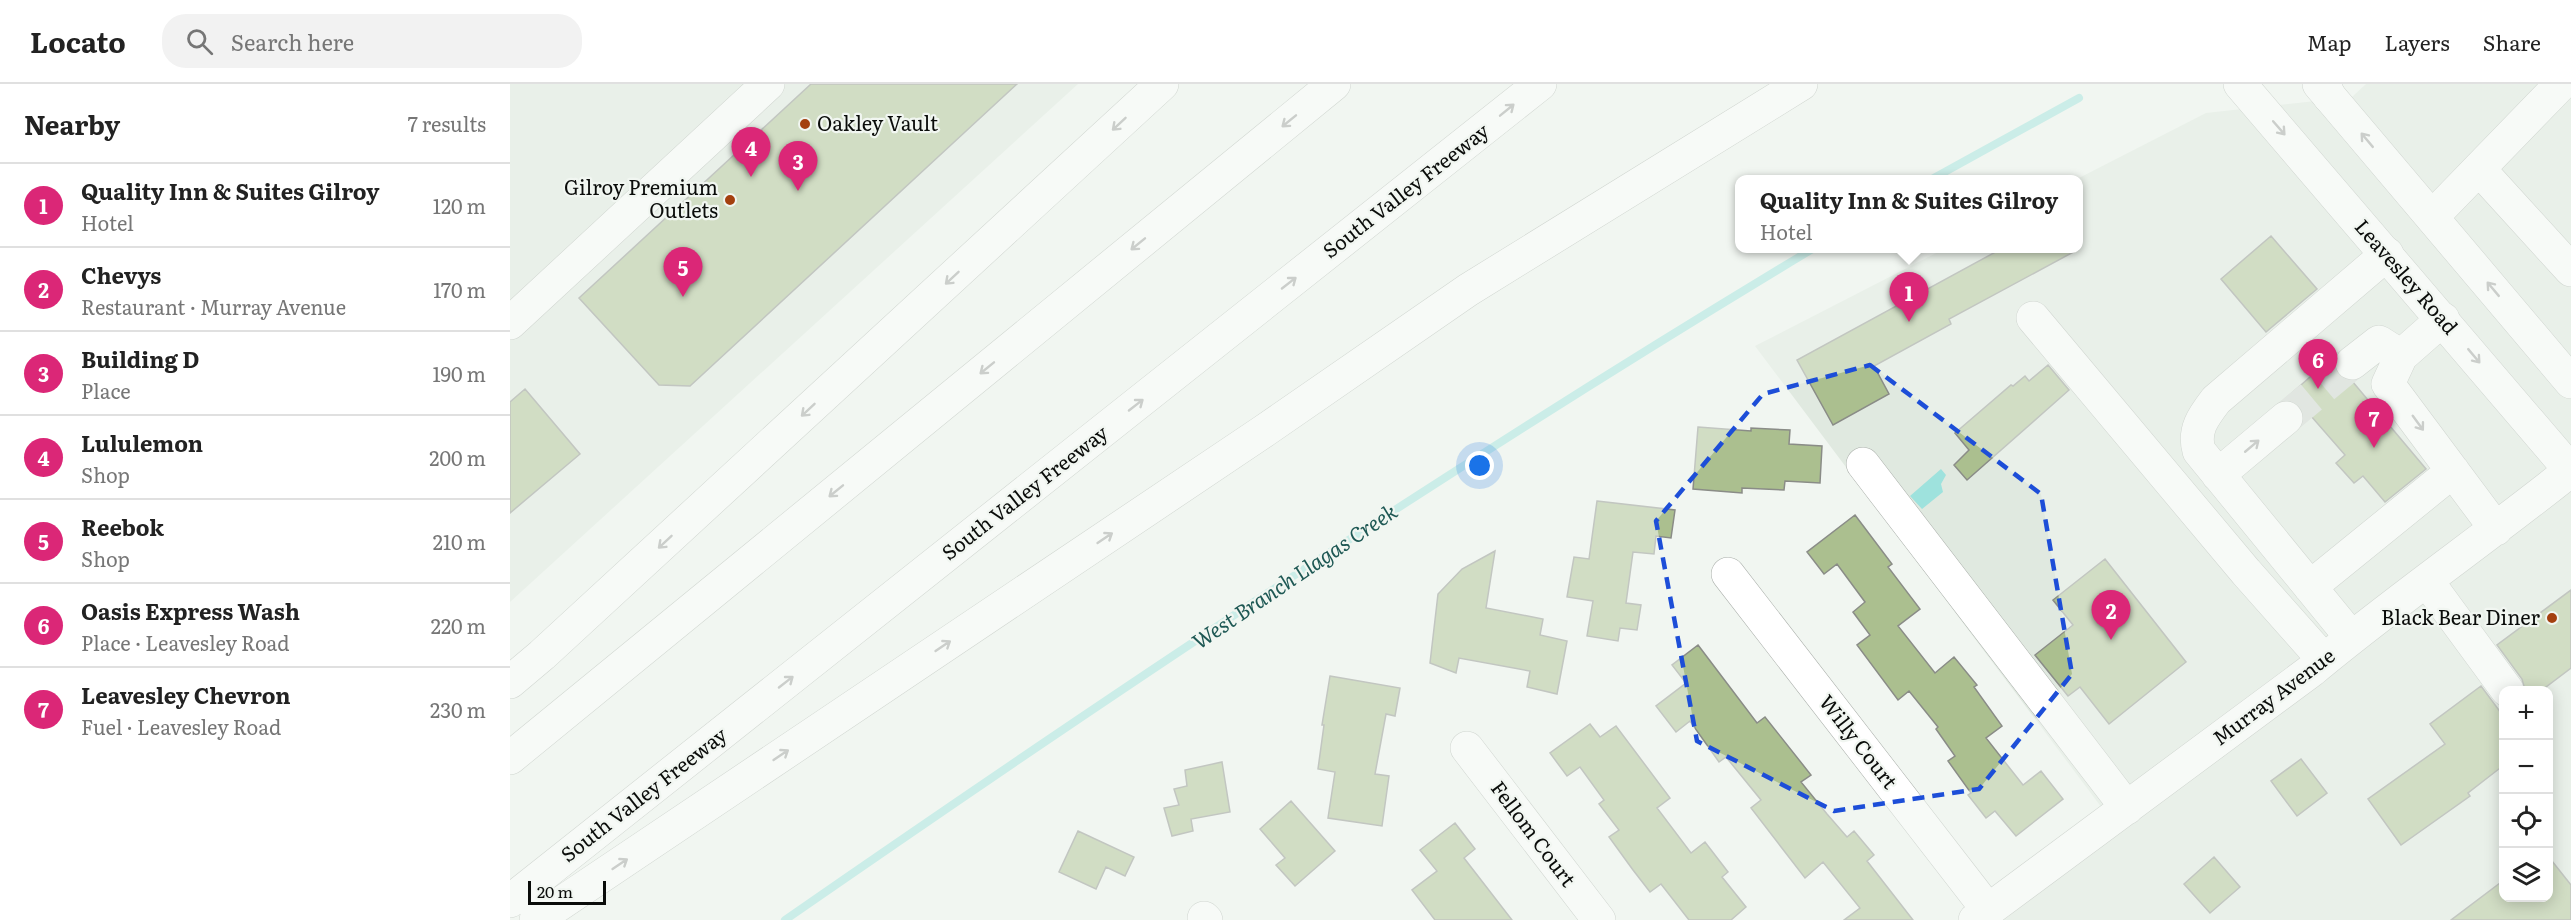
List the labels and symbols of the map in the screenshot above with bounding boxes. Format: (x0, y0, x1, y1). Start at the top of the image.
one-way arrow (1499, 103, 1515, 116)
place label: Oakley Vault (817, 107, 938, 137)
one-way arrow (1282, 114, 1297, 128)
street label: South Valley Freeway (1315, 115, 1495, 264)
marker: Oakley Vault (798, 117, 812, 131)
one-way arrow (1112, 117, 1127, 131)
one-way arrow (2272, 120, 2285, 136)
pin: 4 (732, 128, 770, 177)
one-way arrow (2360, 132, 2373, 148)
pin: 3 (778, 141, 818, 191)
place label: Gilroy Premium Outlets (564, 171, 718, 224)
marker: Gilroy Premium Outlets (723, 193, 737, 207)
street label: Leavesley Road (2349, 211, 2466, 340)
one-way arrow (1130, 238, 1146, 251)
pin: 5 (664, 248, 702, 297)
one-way arrow (945, 271, 960, 285)
pin: 1 (1890, 272, 1928, 322)
one-way arrow (1281, 277, 1297, 290)
one-way arrow (2486, 281, 2499, 297)
pin: 6 (2298, 340, 2338, 389)
one-way arrow (2467, 348, 2480, 364)
one-way arrow (980, 361, 995, 375)
one-way arrow (1128, 398, 1144, 411)
pin: 7 (2354, 398, 2394, 448)
one-way arrow (801, 403, 816, 417)
one-way arrow (2411, 414, 2424, 430)
street label: South Valley Freeway (934, 417, 1114, 566)
one-way arrow (2244, 439, 2259, 453)
your location (1465, 451, 1494, 480)
one-way arrow (828, 485, 844, 498)
water label: West Branch Llagas Creek (1185, 494, 1403, 655)
one-way arrow (1096, 531, 1113, 543)
one-way arrow (658, 535, 673, 549)
pin: 2 (2092, 590, 2130, 640)
place label: Black Bear Diner (2381, 601, 2541, 631)
marker: Black Bear Diner (2545, 611, 2559, 625)
street label: Murray Avenue (2205, 639, 2340, 751)
one-way arrow (935, 640, 951, 652)
one-way arrow (778, 676, 794, 689)
street label: Willy Court (1813, 687, 1906, 794)
street label: South Valley Freeway (553, 719, 733, 868)
one-way arrow (773, 749, 789, 761)
street label: Fellom Court (1485, 774, 1584, 892)
one-way arrow (611, 858, 627, 870)
scale bar (528, 878, 606, 906)

